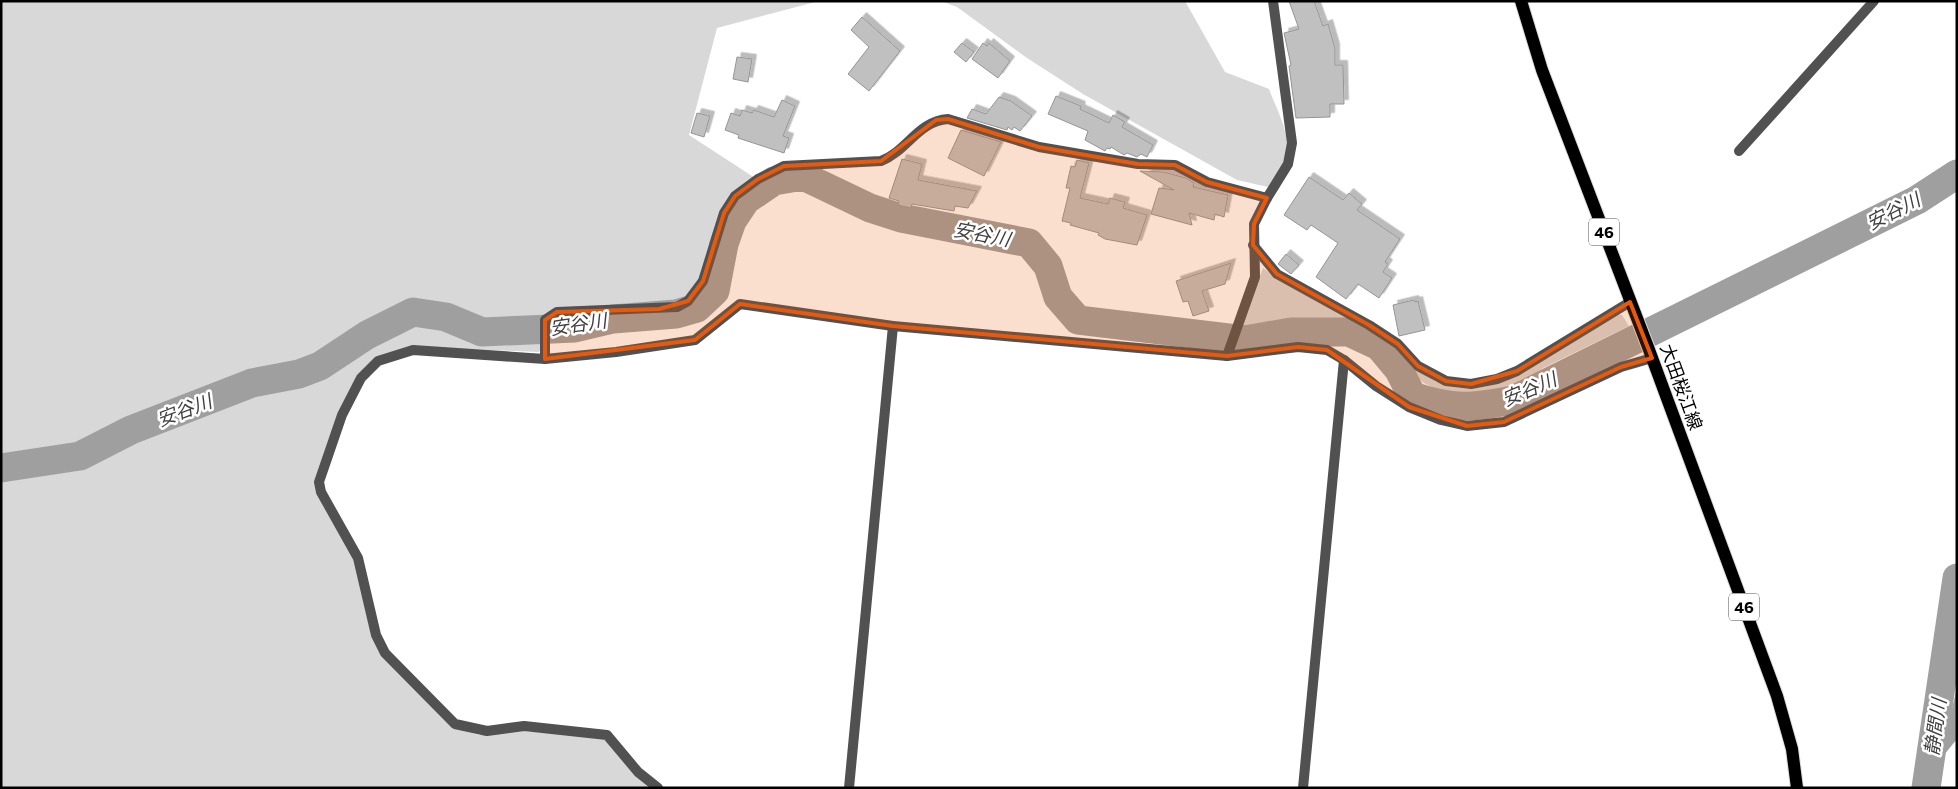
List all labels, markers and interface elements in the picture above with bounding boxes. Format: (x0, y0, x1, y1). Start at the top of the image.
water label: 安谷川 (1862, 186, 1925, 234)
water label: 安谷川 (952, 217, 1014, 251)
road number: 46 (1589, 218, 1619, 246)
water label: 安谷川 (548, 308, 610, 339)
street label: 大田桜江線 (1656, 341, 1708, 433)
water label: 安谷川 (1498, 366, 1561, 410)
water label: 安谷川 (153, 388, 216, 430)
road number: 46 (1729, 594, 1759, 620)
water label: 静間川 (1919, 695, 1950, 757)

